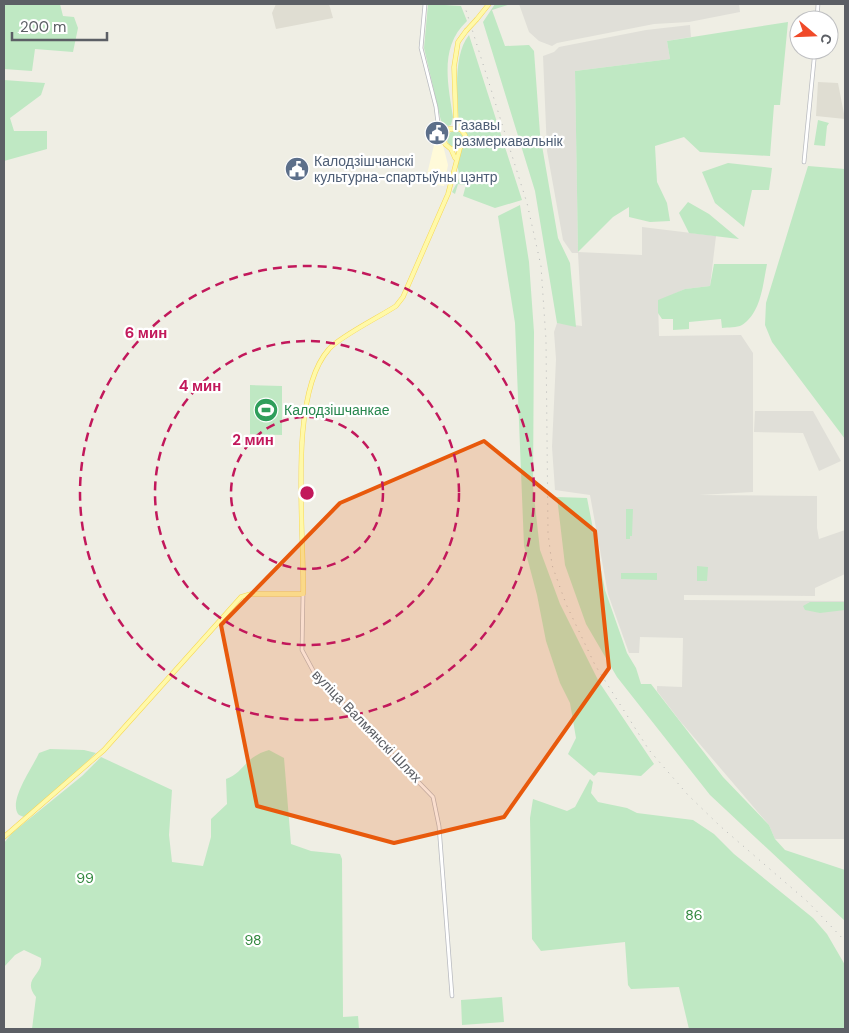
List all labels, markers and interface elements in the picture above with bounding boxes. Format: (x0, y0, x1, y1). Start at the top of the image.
scale bar (12, 10, 108, 42)
north arrow (789, 10, 839, 60)
text: 200 m (20, 17, 66, 37)
text: С (816, 32, 836, 47)
place label: Газавы размеркавальнік (454, 116, 564, 150)
public building icon: Газавы размеркавальнік (424, 120, 450, 146)
place label: Калодзішчанскі культурна-спартыўны цэнтр (314, 152, 498, 186)
public building icon: Калодзішчанскі культурна-спартыўны цэнтр (284, 156, 310, 182)
text: 6 мин (125, 323, 167, 343)
text: 4 мин (179, 376, 221, 396)
sports icon: Калодзішчанкае (253, 397, 279, 423)
place label: Калодзішчанкае (284, 401, 390, 419)
text: 2 мин (232, 430, 274, 450)
centre of rings (298, 484, 316, 502)
street label: вуліца Валмянскі Шлях (308, 666, 426, 786)
park label: 99 (76, 869, 94, 887)
park label: 86 (685, 906, 703, 924)
park label: 98 (244, 931, 262, 949)

